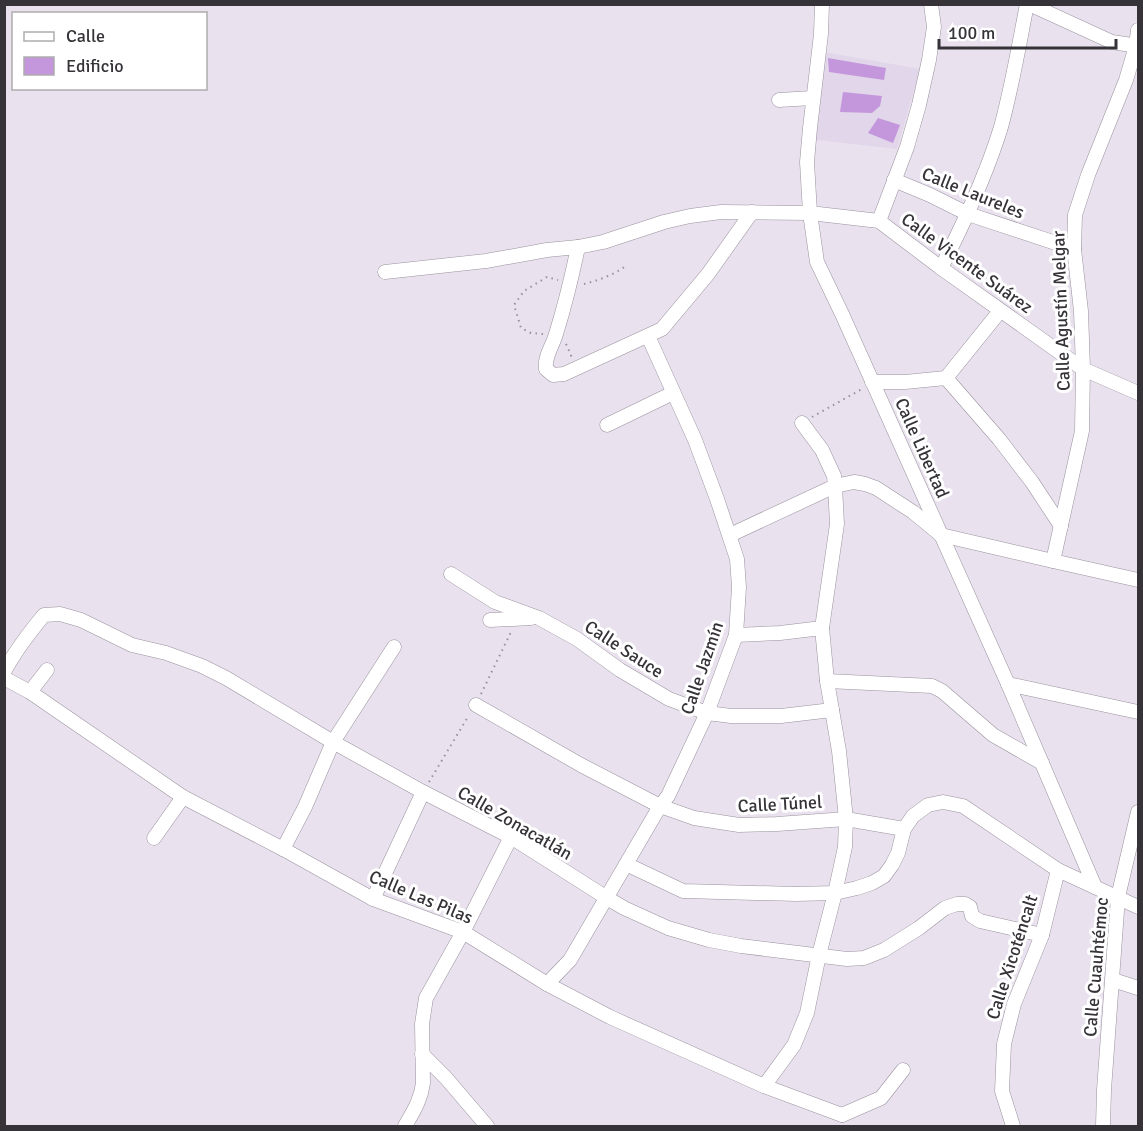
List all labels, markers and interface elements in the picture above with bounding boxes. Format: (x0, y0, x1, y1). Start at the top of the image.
legend (12, 12, 207, 90)
scale bar (939, 12, 1116, 50)
text: 100 m (948, 22, 995, 44)
text: Calle (66, 25, 105, 47)
text: Edificio (66, 55, 124, 77)
street label: Calle Laureles (919, 162, 1028, 224)
street label: Calle Vicente Suárez (897, 208, 1037, 318)
street label: Calle Agustín Melgar (1047, 230, 1075, 391)
street label: Calle Libertad (890, 394, 954, 502)
street label: Calle Sauce (581, 615, 667, 683)
street label: Calle Jazmín (676, 619, 728, 717)
street label: Calle Zonacatlán (454, 781, 576, 865)
street label: Calle Túnel (737, 791, 823, 817)
street label: Calle Las Pilas (366, 865, 476, 929)
street label: Calle Xicoténcalt (981, 892, 1043, 1022)
street label: Calle Cuauhtémoc (1079, 896, 1113, 1038)

